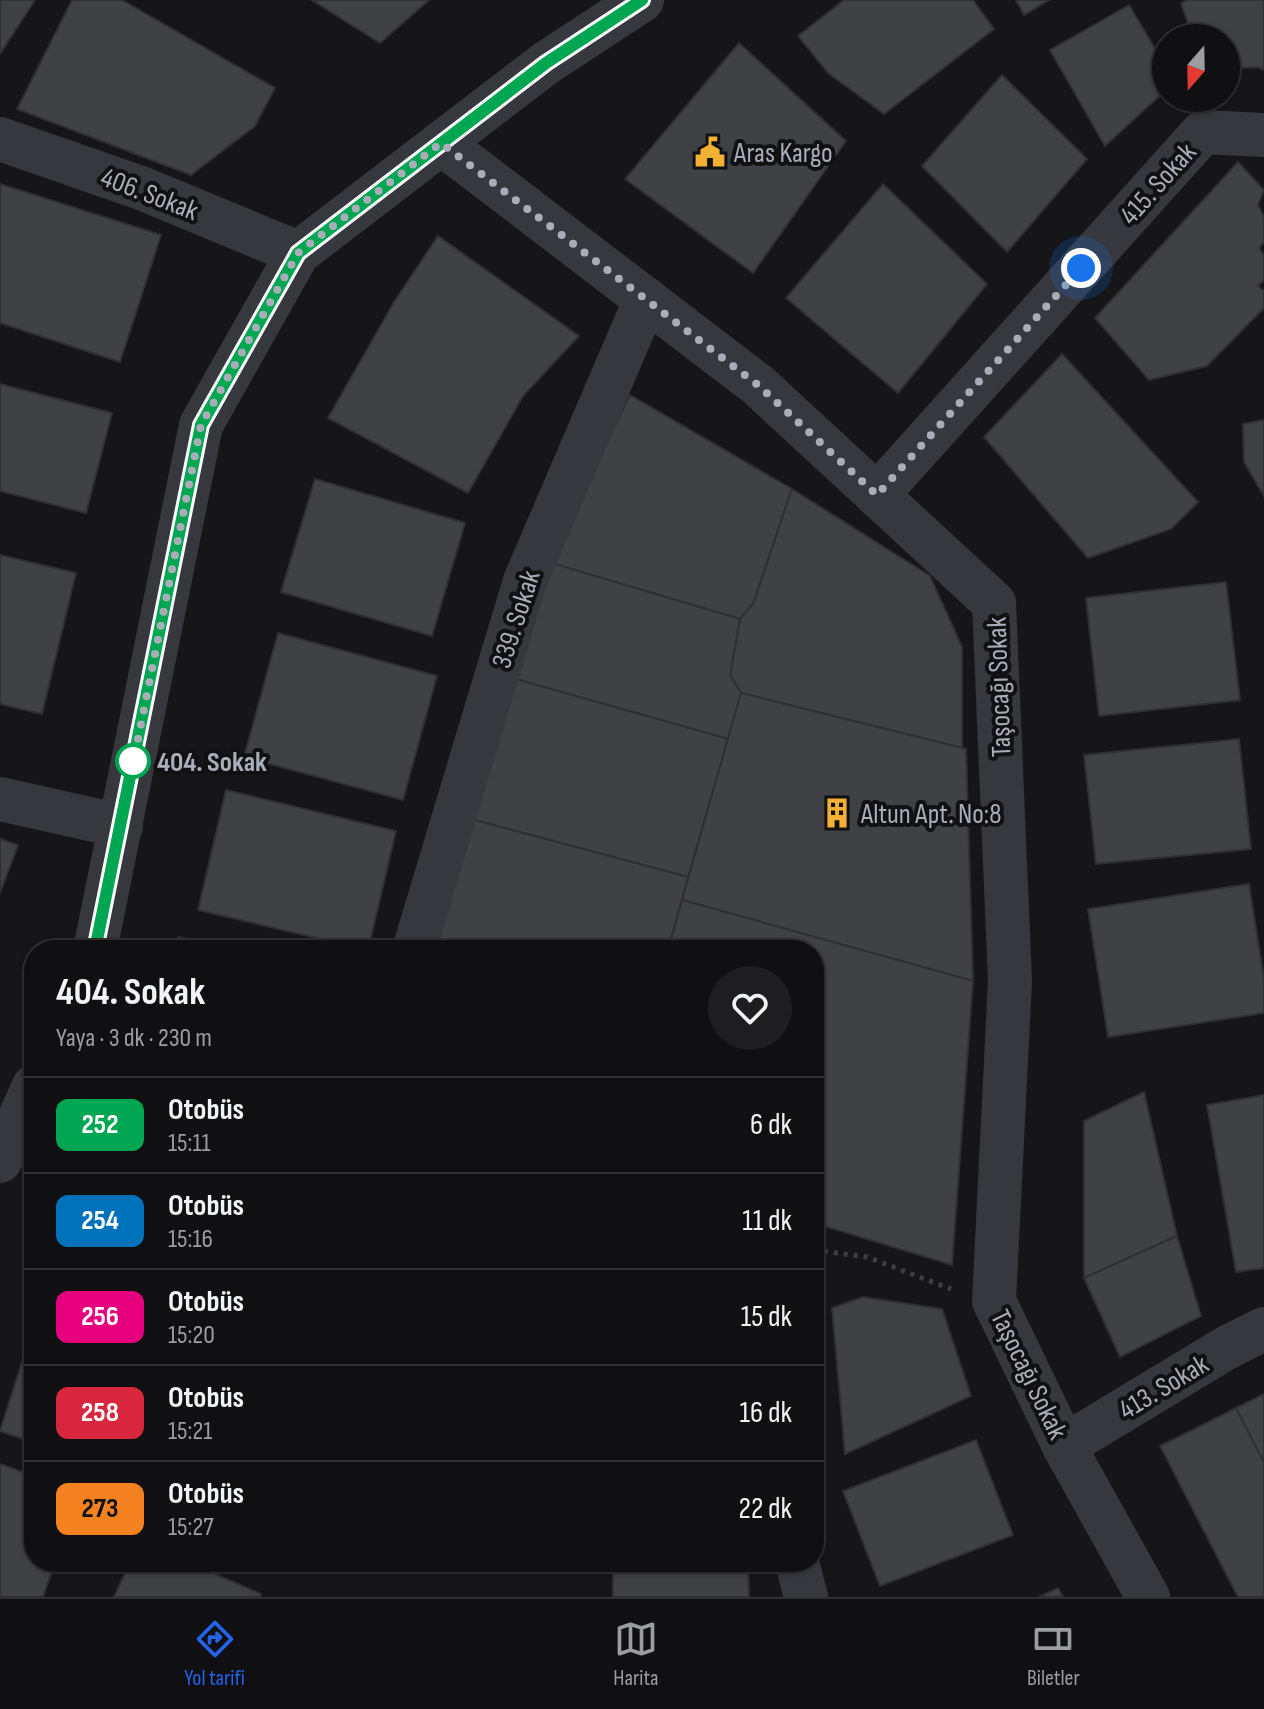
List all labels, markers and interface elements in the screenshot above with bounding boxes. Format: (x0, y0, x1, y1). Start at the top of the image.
north arrow (1152, 24, 1240, 112)
map controls (1152, 24, 1240, 112)
public building icon: Aras Kargo (693, 135, 727, 169)
street label: 415. Sokak (1113, 136, 1203, 232)
place label: Aras Kargo (733, 137, 833, 170)
street label: 406. Sokak (96, 161, 203, 228)
your location (1061, 248, 1101, 288)
street label: 339. Sokak (485, 566, 548, 672)
street label: Taşocağı Sokak (981, 616, 1018, 758)
marker: 404. Sokak (116, 744, 150, 778)
place label: 404. Sokak (157, 746, 267, 779)
building icon: Altun Apt. No:8 (820, 796, 854, 830)
place label: Altun Apt. No:8 (860, 798, 1001, 831)
button: heart (708, 966, 792, 1050)
text: 404. Sokak (56, 970, 205, 1015)
text: Yaya · 3 dk · 230 m (56, 1023, 212, 1054)
text: Otobüs (168, 1092, 244, 1128)
text: 6 dk (750, 1107, 792, 1143)
text: 252 (82, 1108, 118, 1141)
text: 15:11 (168, 1128, 211, 1159)
text: Otobüs (168, 1188, 244, 1224)
text: 11 dk (742, 1203, 792, 1239)
text: 254 (81, 1204, 119, 1237)
text: 15:16 (168, 1224, 213, 1255)
text: Otobüs (168, 1284, 244, 1320)
text: 15 dk (741, 1299, 792, 1335)
text: 256 (81, 1300, 119, 1333)
street label: Taşocağı Sokak (983, 1304, 1074, 1445)
text: 15:20 (168, 1320, 215, 1351)
street label: 413. Sokak (1113, 1348, 1215, 1427)
text: Otobüs (168, 1380, 244, 1416)
text: 16 dk (740, 1395, 792, 1431)
text: 258 (81, 1396, 119, 1429)
text: 15:21 (168, 1416, 212, 1447)
text: Otobüs (168, 1476, 244, 1512)
text: 22 dk (739, 1491, 792, 1527)
text: 273 (81, 1492, 119, 1525)
text: 15:27 (168, 1512, 214, 1543)
tab: Yol tarifi (184, 1617, 245, 1692)
tab: Harita (613, 1617, 658, 1692)
tab: Biletler (1027, 1617, 1080, 1692)

